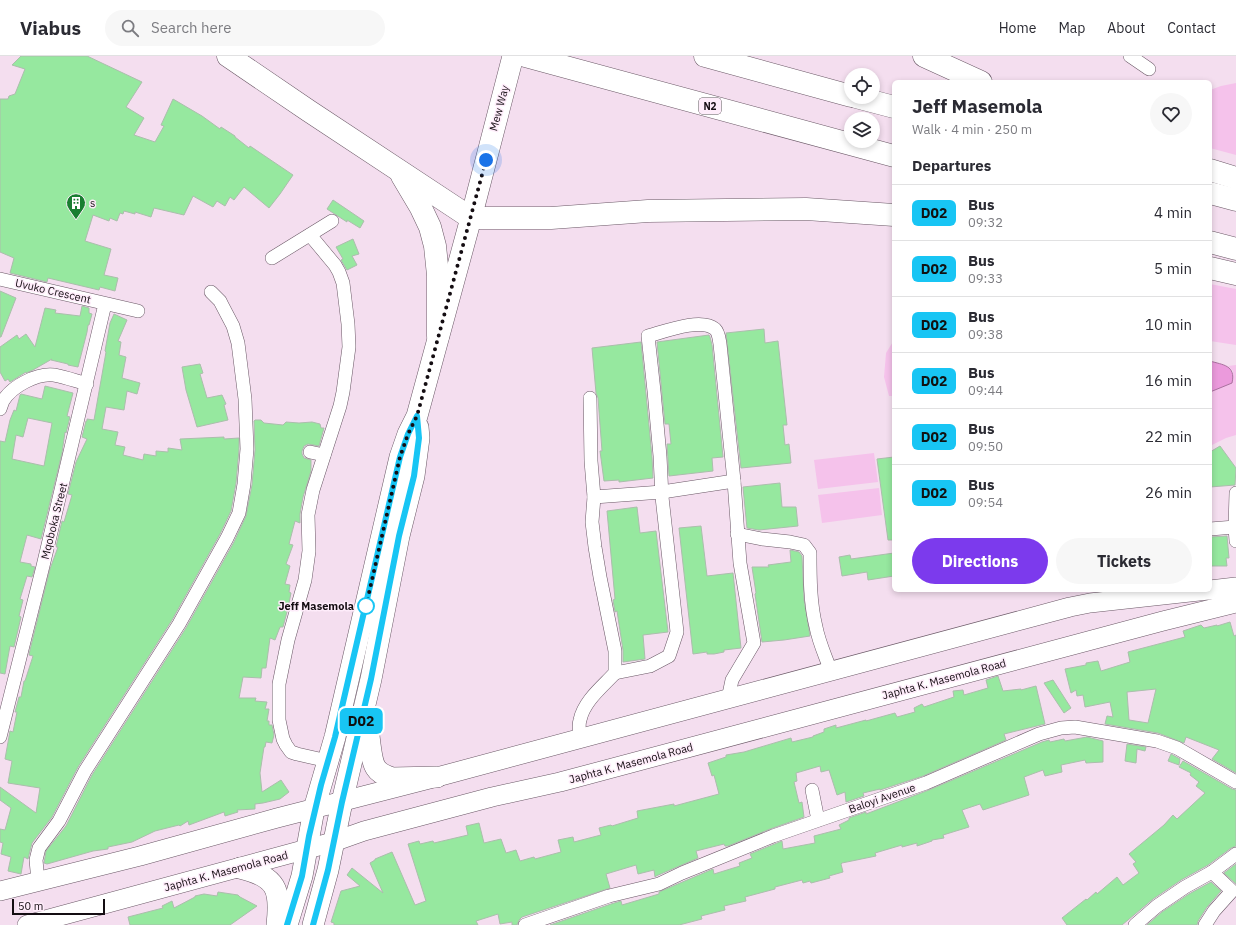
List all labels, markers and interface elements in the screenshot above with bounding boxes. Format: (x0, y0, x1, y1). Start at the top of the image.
search box (105, 10, 385, 46)
text: Viabus (20, 16, 81, 40)
icon: search (119, 17, 141, 39)
text: Search here (151, 18, 231, 37)
text: Home (999, 19, 1036, 37)
text: Map (1058, 19, 1085, 37)
text: About (1107, 19, 1145, 37)
text: Contact (1167, 19, 1216, 37)
map controls (844, 68, 880, 148)
button: locate (844, 68, 880, 104)
street label: Mew Way (486, 83, 512, 132)
button: heart (1150, 93, 1192, 135)
text: Jeff Masemola (912, 94, 1042, 118)
road number: N2 (699, 98, 721, 114)
button: layers (844, 112, 880, 148)
text: Walk · 4 min · 250 m (912, 121, 1032, 138)
your location (476, 150, 496, 170)
text: Departures (912, 156, 991, 175)
building icon: s (65, 192, 87, 220)
text: Bus (968, 195, 995, 214)
place label: s (90, 196, 95, 210)
text: 4 min (1154, 203, 1192, 222)
text: D02 (921, 204, 947, 222)
text: 09:32 (968, 214, 1003, 231)
text: Bus (968, 251, 995, 270)
text: 5 min (1154, 259, 1192, 278)
text: D02 (921, 260, 947, 278)
text: 09:33 (968, 270, 1003, 287)
street label: Uvuko Crescent (14, 275, 92, 307)
text: Bus (968, 307, 995, 326)
text: 10 min (1145, 315, 1192, 334)
text: D02 (921, 316, 947, 334)
text: 09:38 (968, 326, 1003, 343)
text: Bus (968, 363, 995, 382)
text: 16 min (1145, 371, 1192, 390)
text: D02 (921, 372, 947, 390)
text: 09:44 (968, 382, 1003, 399)
text: Bus (968, 419, 995, 438)
text: 22 min (1145, 427, 1192, 446)
text: D02 (921, 428, 947, 446)
text: 09:50 (968, 438, 1003, 455)
text: Bus (968, 475, 995, 494)
street label: Mqoboka Street (38, 481, 70, 561)
text: 26 min (1145, 483, 1192, 502)
text: D02 (921, 484, 947, 502)
text: 09:54 (968, 494, 1003, 511)
button: Directions (912, 538, 1048, 584)
button: Tickets (1056, 538, 1192, 584)
marker: Jeff Masemola (357, 597, 375, 615)
place label: Jeff Masemola (278, 599, 354, 613)
street label: Japhta K. Masemola Road (880, 656, 1008, 702)
line badge: D02 (338, 708, 384, 734)
text: D02 (348, 712, 374, 730)
street label: Japhta K. Masemola Road (567, 740, 695, 786)
street label: Baloyi Avenue (847, 780, 917, 816)
street label: Japhta K. Masemola Road (162, 848, 290, 894)
scale bar (12, 897, 105, 916)
text: 50 m (18, 899, 43, 913)

